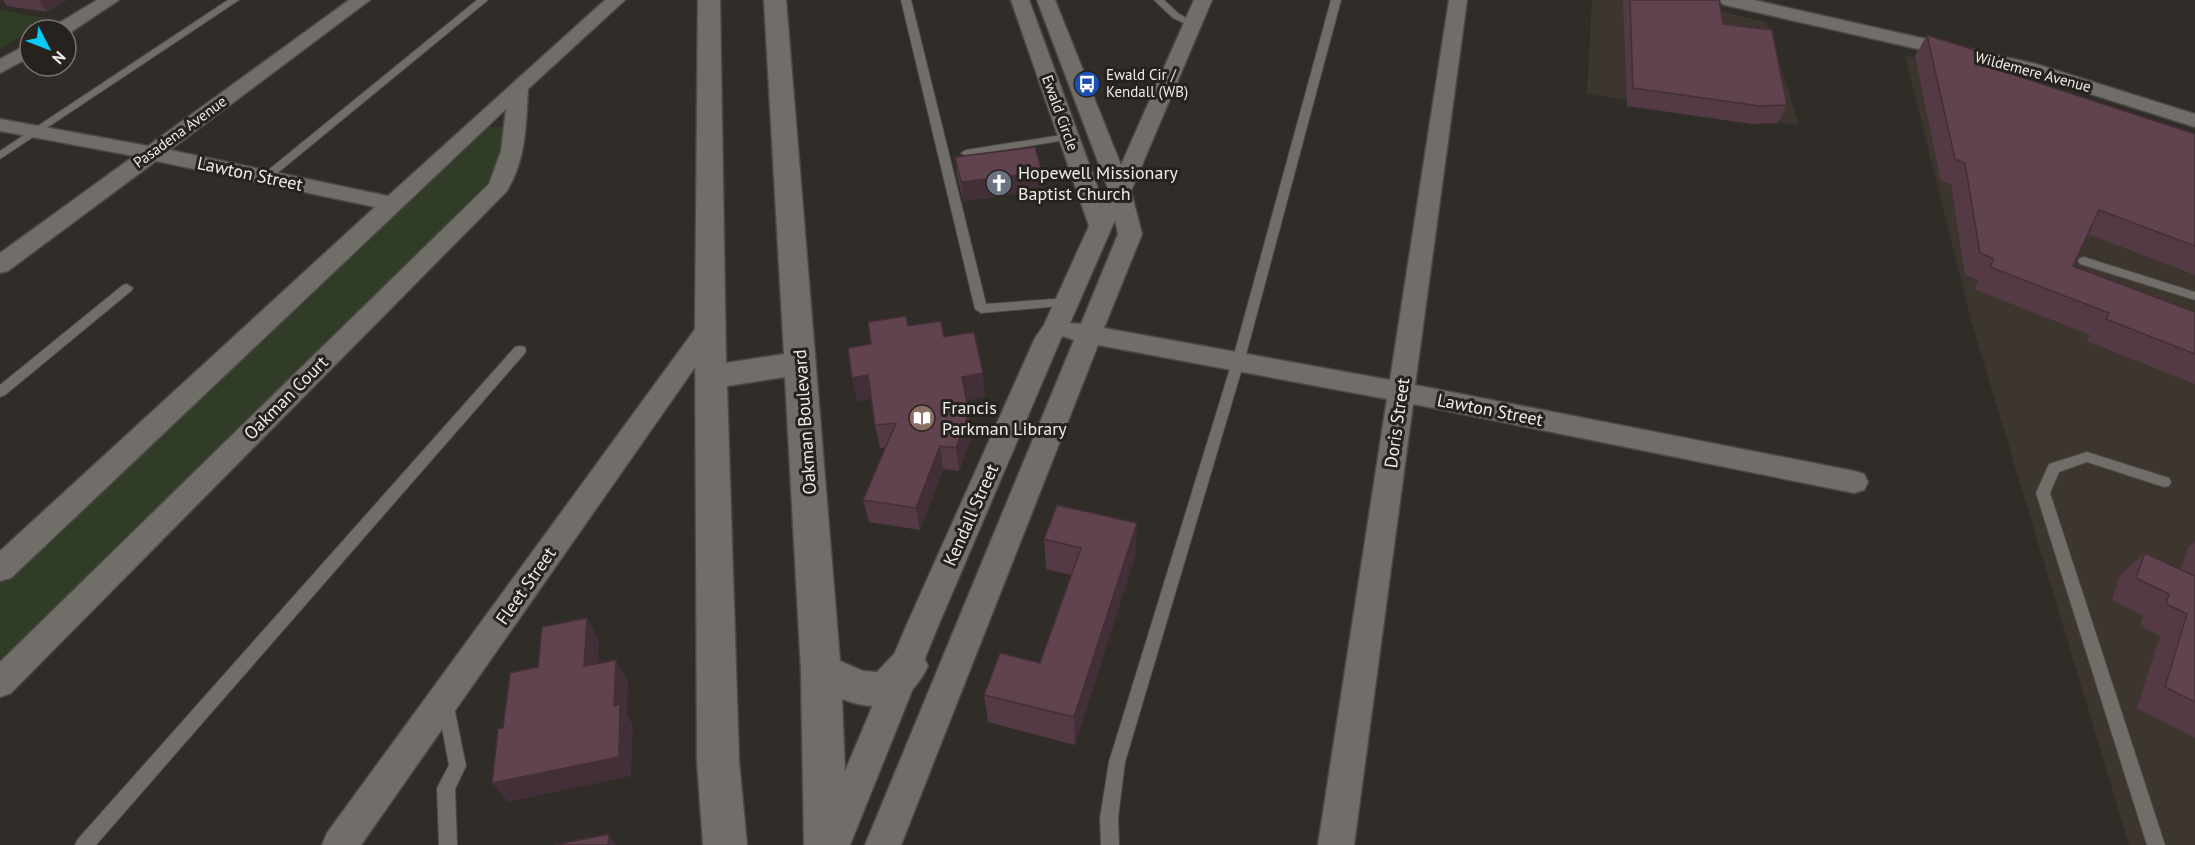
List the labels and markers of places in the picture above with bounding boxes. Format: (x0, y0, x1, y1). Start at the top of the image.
place label: Ewald Cir / Kendall (WB) (1106, 65, 1188, 101)
bus stop icon: Ewald Cir / Kendall (WB) (1072, 69, 1102, 99)
place label: Hopewell Missionary Baptist Church (1018, 161, 1179, 205)
church icon: Hopewell Missionary Baptist Church (984, 168, 1014, 198)
place label: Francis Parkman Library (942, 396, 1067, 440)
library icon: Francis Parkman Library (907, 403, 937, 433)

